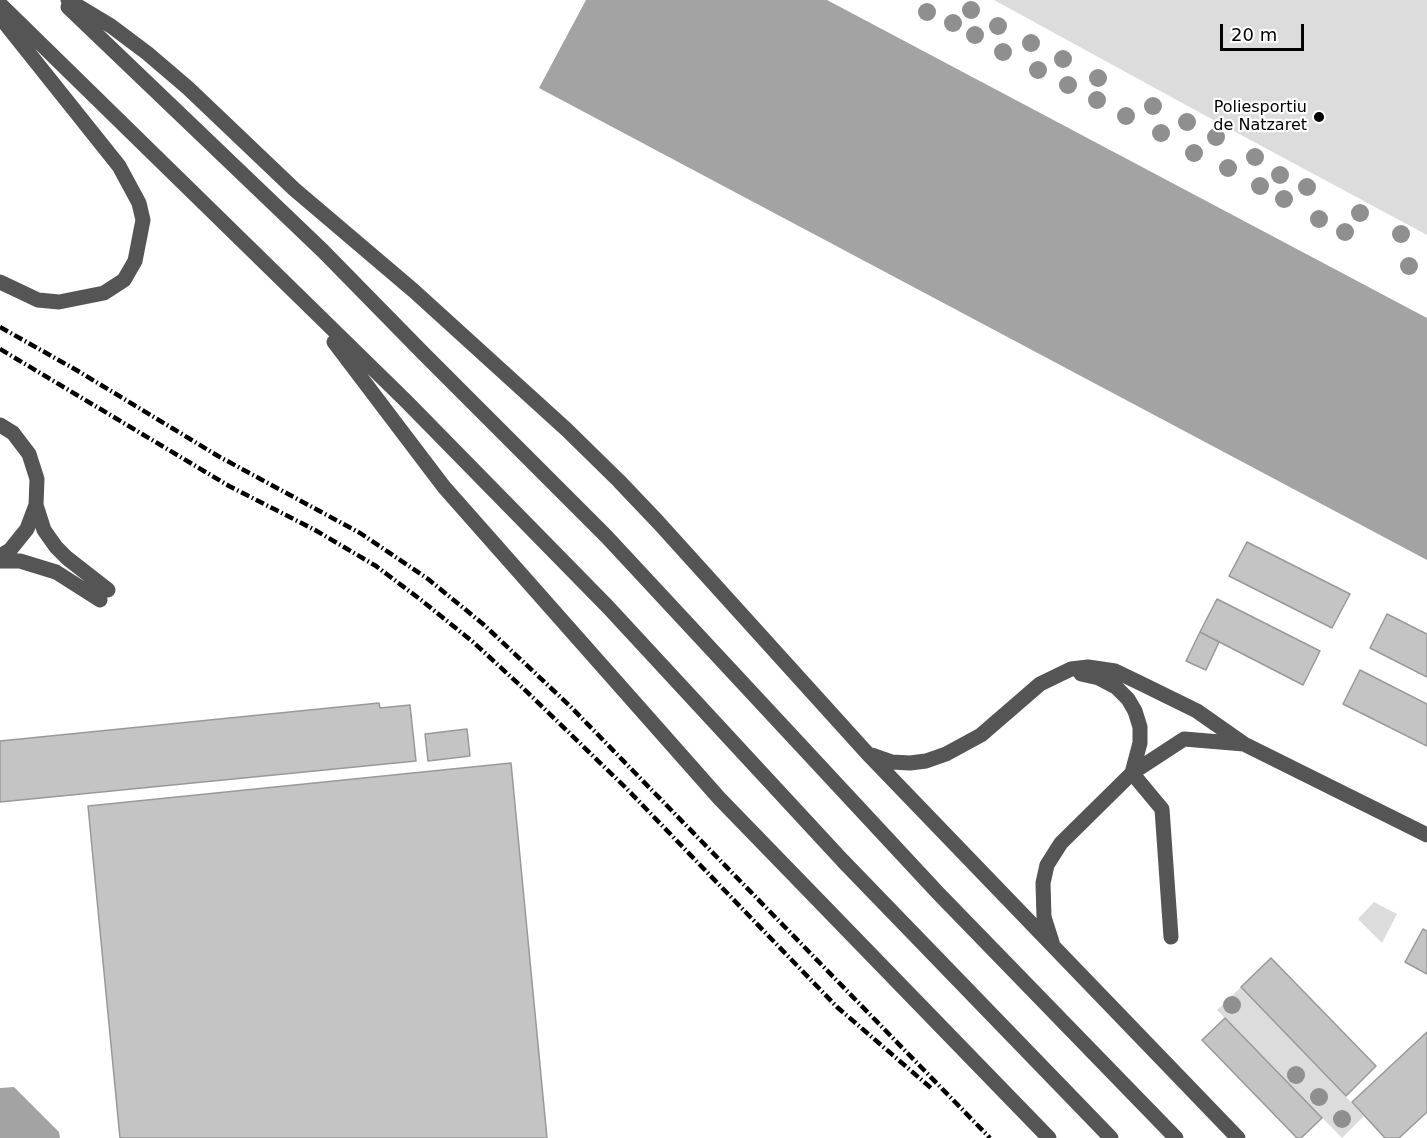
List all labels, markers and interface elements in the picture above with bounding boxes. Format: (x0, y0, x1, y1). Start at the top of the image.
scale bar (1223, 12, 1307, 50)
text: 20 m (1231, 24, 1277, 45)
place label: Poliesportiu de Natzaret (1213, 98, 1307, 136)
marker: Poliesportiu de Natzaret (1312, 110, 1326, 124)

